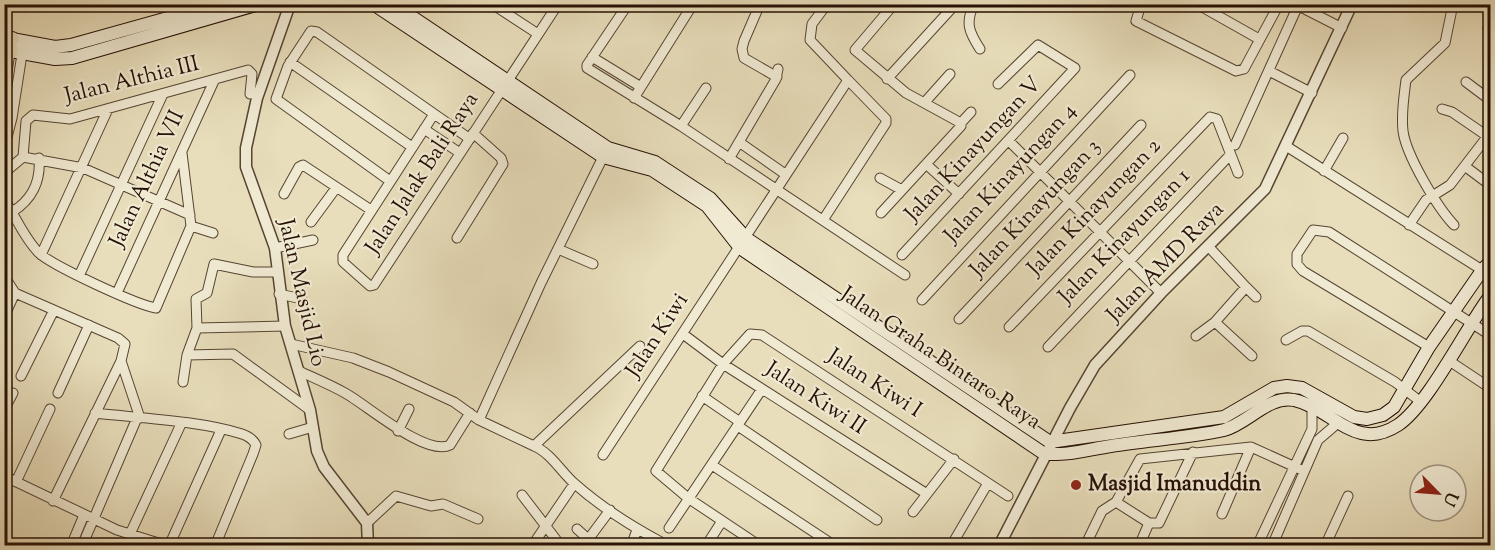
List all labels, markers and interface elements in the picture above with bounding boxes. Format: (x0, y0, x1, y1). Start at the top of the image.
street label: Jalan Althia III (60, 49, 203, 113)
street label: Jalan Kinayungan V (897, 70, 1050, 230)
street label: Jalan Jalak Bali Raya (358, 87, 488, 262)
street label: Jalan Kinayungan 4 (937, 97, 1085, 252)
street label: Jalan Althia VII (102, 105, 194, 254)
street label: Jalan Kinayungan 3 (962, 132, 1109, 286)
street label: Jalan Kinayungan 2 (1020, 132, 1169, 285)
street label: Jalan Kinayungan 1 (1051, 162, 1199, 313)
street label: Jalan AMD Raya (1099, 195, 1232, 331)
street label: Jalan Masjid Lio (268, 215, 334, 370)
street label: Jalan Graha Bintaro Raya (832, 279, 1047, 438)
street label: Jalan Kiwi (618, 287, 697, 386)
street label: Jalan Kiwi I (820, 341, 928, 427)
street label: Jalan Kiwi II (757, 354, 872, 444)
north arrow (1408, 463, 1468, 523)
place label: Masjid Imanuddin (1088, 469, 1261, 501)
marker: Masjid Imanuddin (1069, 478, 1083, 492)
text: U (1436, 488, 1463, 510)

